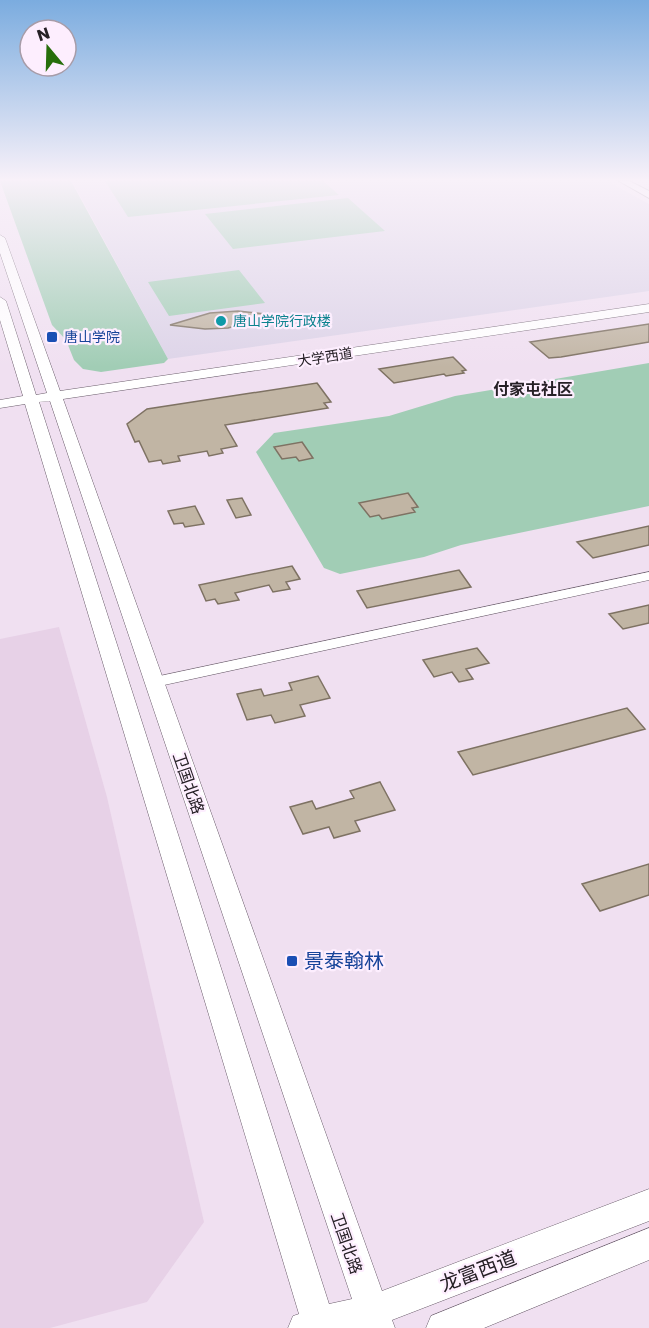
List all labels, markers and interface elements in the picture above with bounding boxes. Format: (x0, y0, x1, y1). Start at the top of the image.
north arrow (18, 18, 78, 78)
text: N (34, 21, 53, 47)
place label: 唐山学院行政楼 (233, 311, 331, 331)
marker: 唐山学院行政楼 (214, 314, 228, 328)
place label: 唐山学院 (64, 327, 120, 347)
marker: 唐山学院 (45, 330, 59, 344)
street label: 大学西道 (296, 343, 354, 371)
district label: 付家屯社区 (493, 378, 573, 401)
street label: 卫国北路 (167, 749, 210, 817)
place label: 景泰翰林 (304, 947, 384, 975)
marker: 景泰翰林 (285, 954, 299, 968)
street label: 卫国北路 (325, 1209, 368, 1277)
street label: 龙富西道 (436, 1244, 520, 1298)

